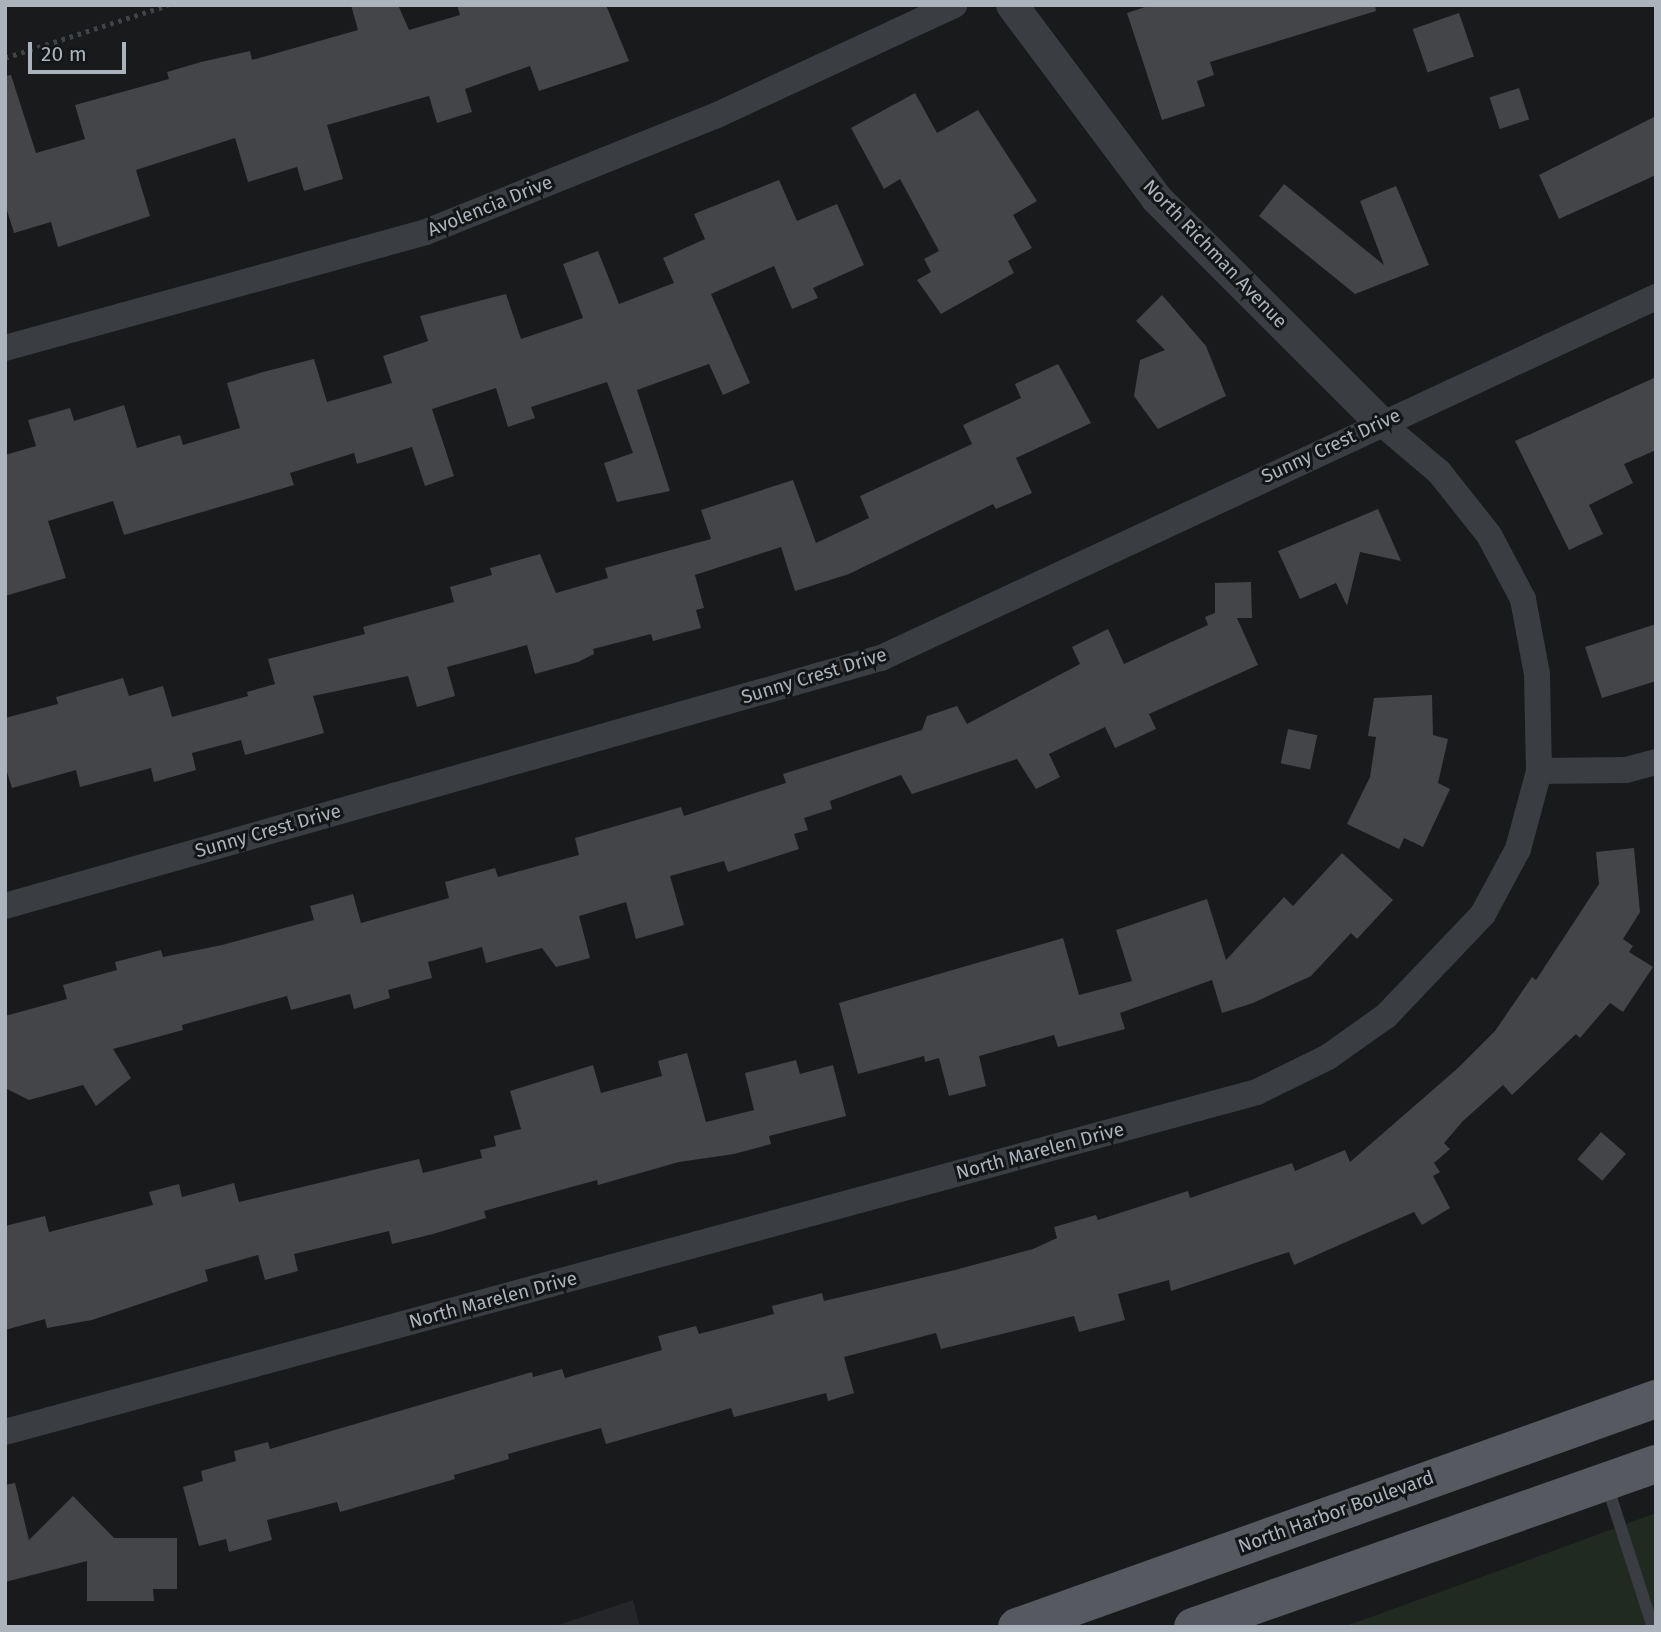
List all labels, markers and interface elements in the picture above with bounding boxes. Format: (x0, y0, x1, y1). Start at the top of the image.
scale bar (32, 28, 130, 72)
text: 20 m (41, 41, 87, 67)
street label: Avolencia Drive (424, 171, 556, 241)
street label: North Richman Avenue (1138, 175, 1292, 333)
street label: Sunny Crest Drive (1258, 404, 1404, 488)
street label: Sunny Crest Drive (739, 643, 889, 709)
street label: Sunny Crest Drive (192, 799, 344, 863)
street label: North Marelen Drive (953, 1118, 1127, 1184)
street label: North Marelen Drive (406, 1267, 580, 1333)
street label: North Harbor Boulevard (1235, 1466, 1437, 1558)

